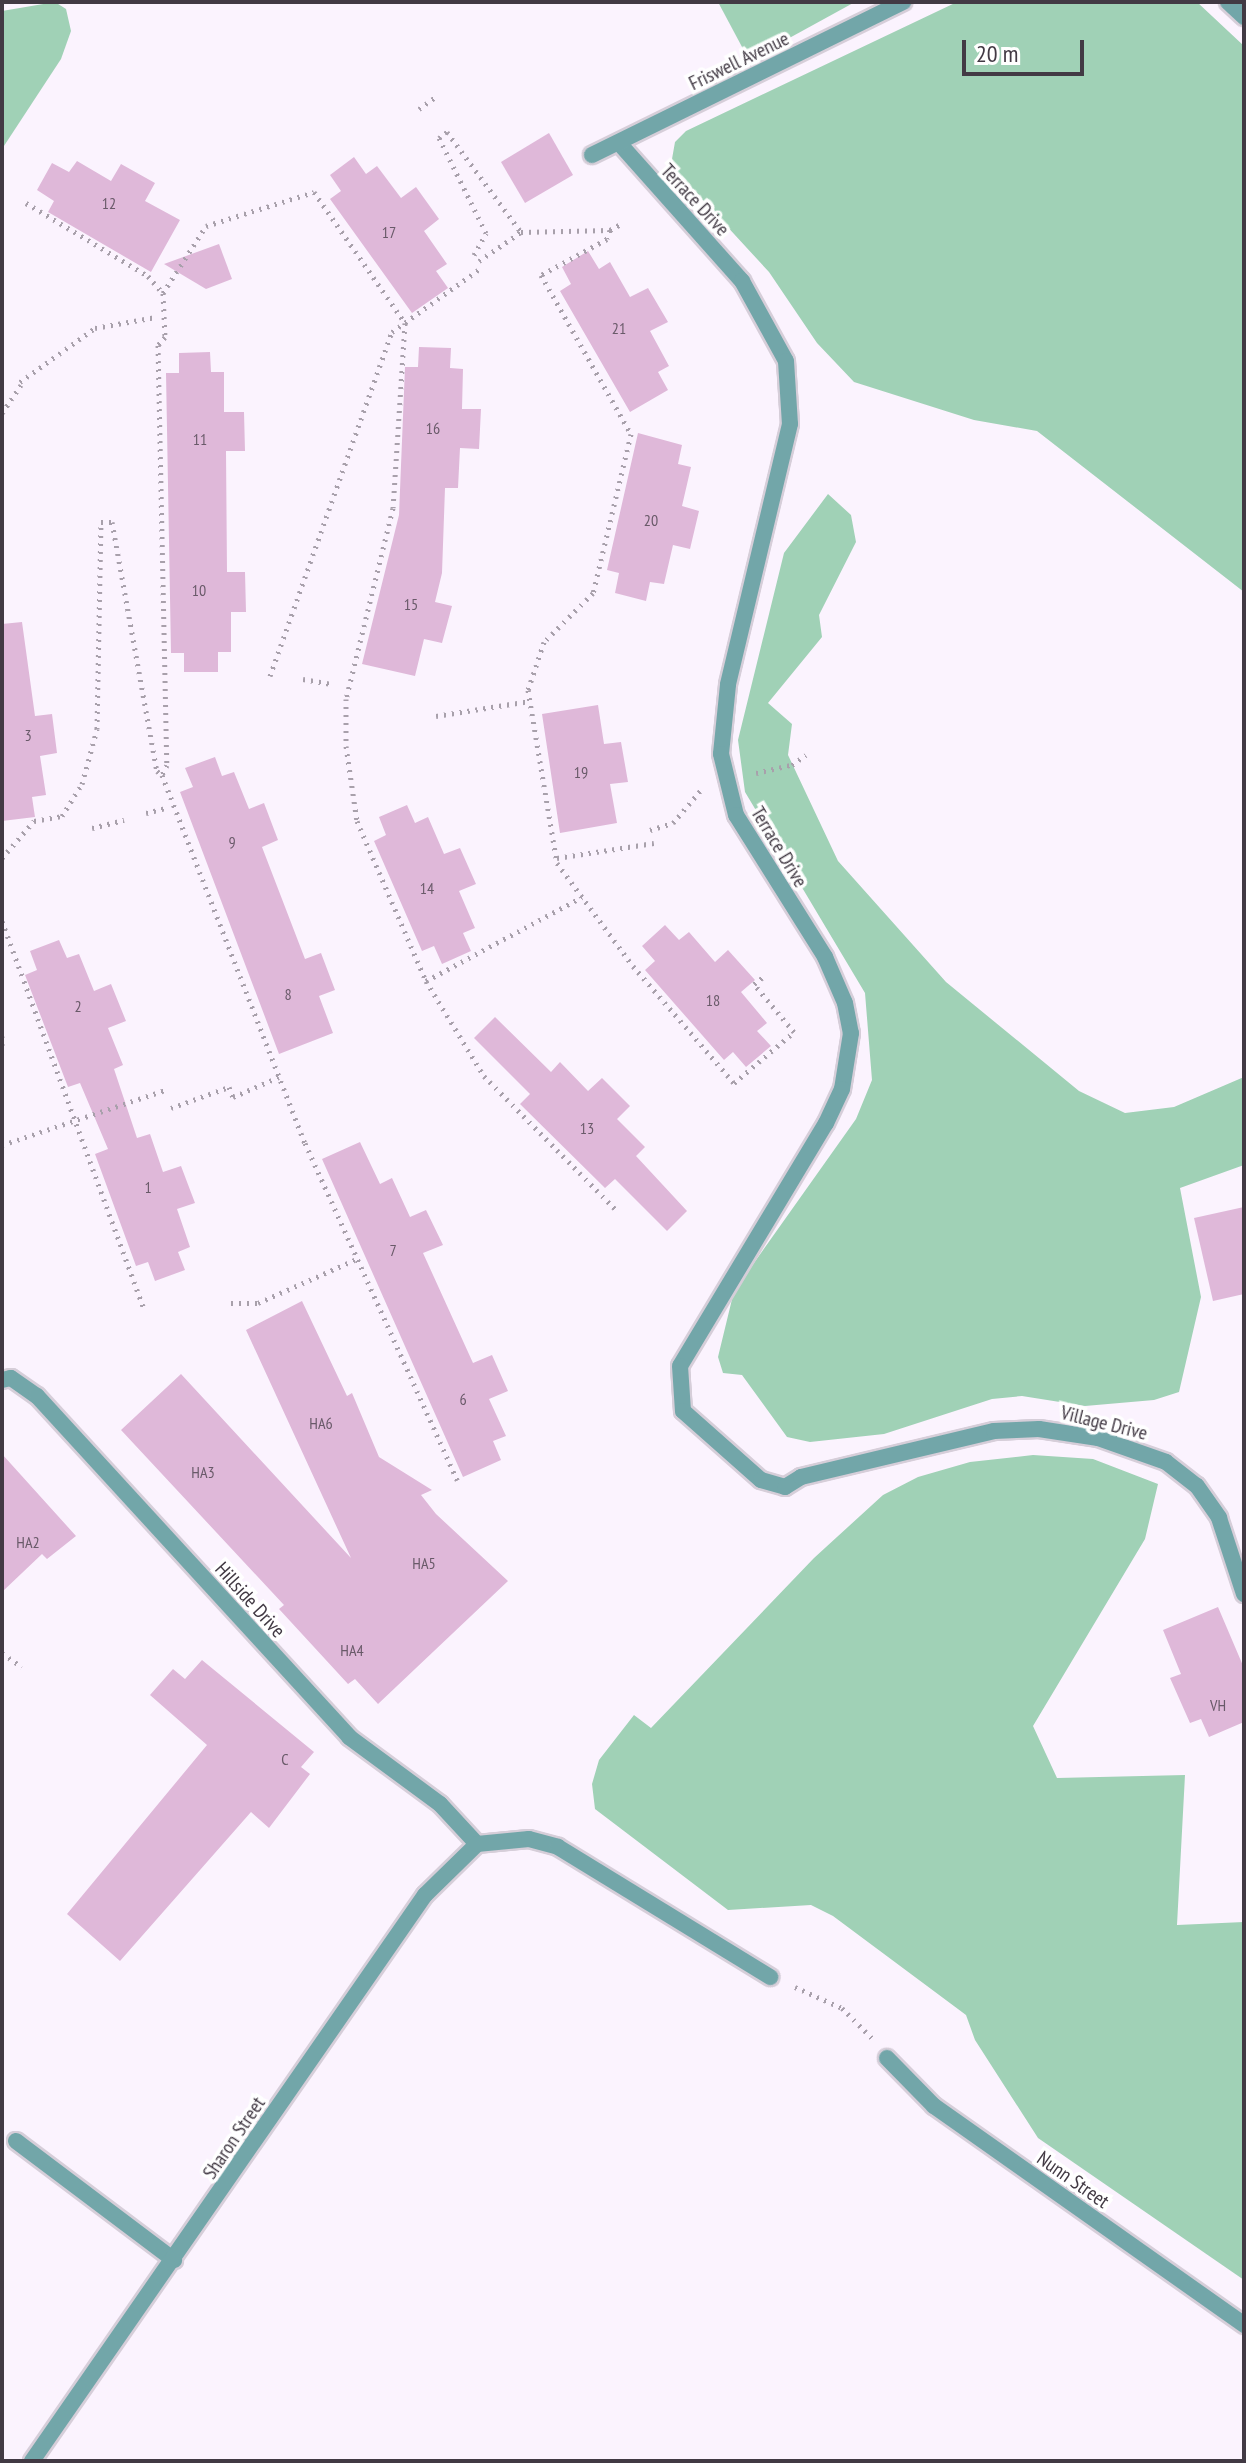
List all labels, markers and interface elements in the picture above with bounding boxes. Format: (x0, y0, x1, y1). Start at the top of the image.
scale bar (966, 24, 1088, 74)
street label: Friswell Avenue (685, 26, 793, 96)
text: 20 m (976, 38, 1018, 69)
street label: Terrace Drive (656, 159, 734, 241)
house number: 12 (102, 193, 116, 213)
house number: 17 (382, 222, 396, 242)
house number: 21 (612, 318, 626, 338)
house number: 16 (426, 418, 440, 438)
house number: 11 (193, 429, 207, 449)
house number: 20 (644, 510, 658, 530)
house number: 10 (192, 580, 206, 600)
house number: 15 (404, 594, 418, 614)
house number: 3 (24, 725, 32, 745)
house number: 19 (574, 762, 588, 782)
street label: Terrace Drive (746, 802, 812, 892)
house number: 9 (228, 832, 236, 852)
house number: 14 (420, 878, 434, 898)
house number: 8 (284, 984, 292, 1004)
house number: 18 (706, 990, 720, 1010)
house number: 2 (74, 996, 82, 1016)
house number: 13 (580, 1118, 594, 1138)
house number: 1 (144, 1177, 152, 1197)
house number: 7 (389, 1240, 397, 1260)
house number: 6 (459, 1389, 467, 1409)
street label: Village Drive (1058, 1401, 1150, 1445)
house number: HA6 (309, 1413, 333, 1433)
house number: HA3 (191, 1462, 215, 1482)
house number: HA2 (16, 1532, 40, 1552)
house number: HA5 (412, 1553, 436, 1573)
street label: Hillside Drive (210, 1557, 290, 1643)
house number: HA4 (340, 1640, 364, 1660)
house number: VH (1210, 1695, 1226, 1715)
house number: C (281, 1749, 289, 1769)
street label: Sharon Street (198, 2092, 270, 2184)
street label: Nunn Street (1032, 2146, 1114, 2214)

